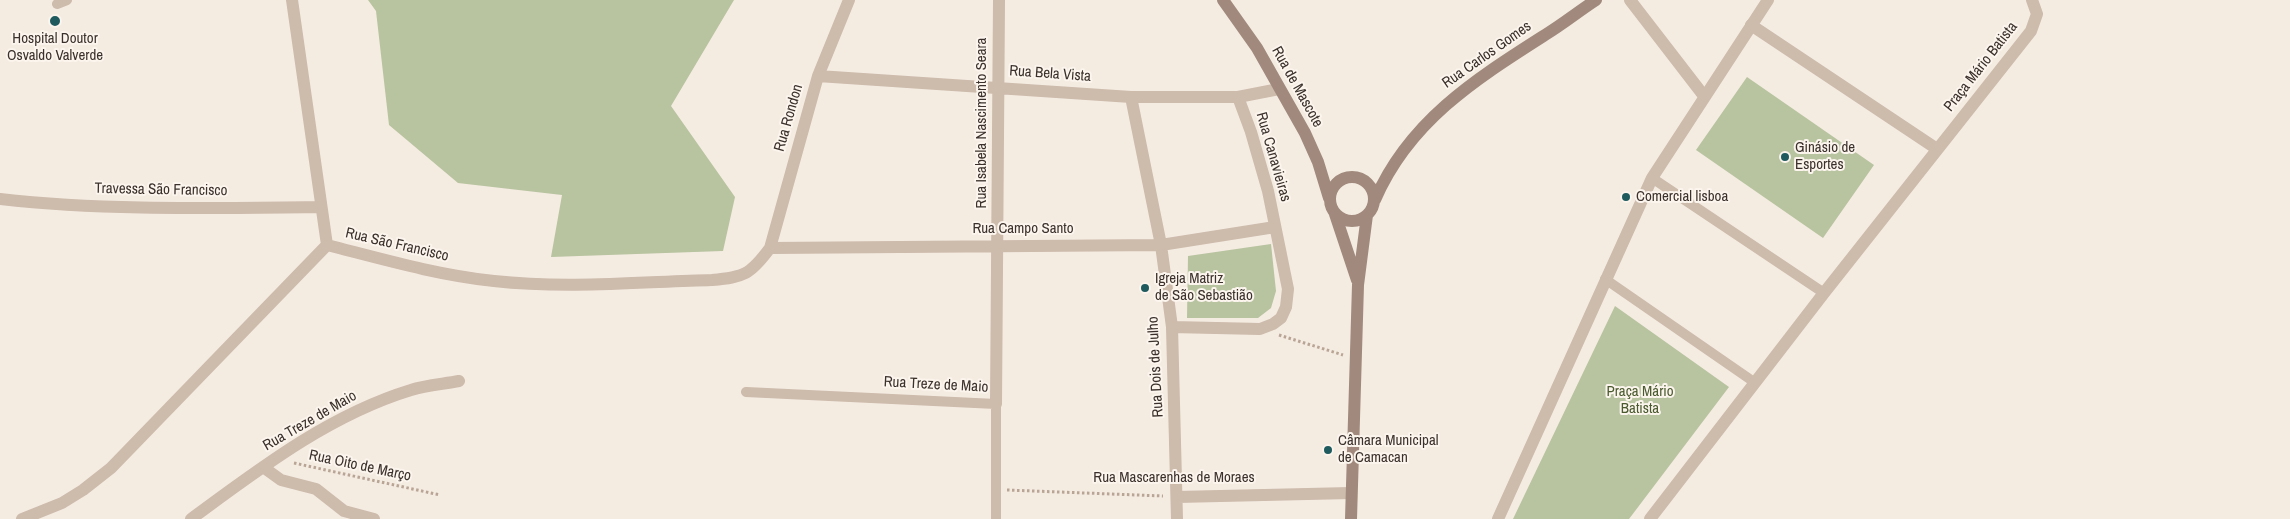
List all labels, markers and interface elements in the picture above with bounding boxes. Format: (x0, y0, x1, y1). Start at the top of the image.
marker: Hospital Doutor Osvaldo Valverde (48, 14, 62, 28)
street label: Rua Carlos Gomes (1439, 18, 1535, 92)
street label: Praça Mário Batista (1940, 19, 2022, 115)
place label: Hospital Doutor Osvaldo Valverde (7, 30, 103, 65)
street label: Rua Isabela Nascimento Seara (973, 38, 991, 208)
street label: Rua de Mascote (1267, 43, 1327, 131)
street label: Rua Bela Vista (1009, 62, 1091, 86)
street label: Rua Rondon (771, 82, 807, 154)
street label: Rua Canavieiras (1252, 110, 1294, 204)
place label: Ginásio de Esportes (1795, 139, 1855, 174)
marker: Ginásio de Esportes (1779, 151, 1791, 163)
street label: Travessa São Francisco (94, 180, 228, 200)
place label: Comercial lisboa (1636, 188, 1728, 206)
marker: Comercial lisboa (1620, 191, 1632, 203)
street label: Rua Campo Santo (972, 220, 1074, 238)
street label: Rua São Francisco (344, 224, 450, 266)
place label: Igreja Matriz de São Sebastião (1155, 270, 1253, 305)
marker: Igreja Matriz de São Sebastião (1139, 282, 1151, 294)
street label: Rua Dois de Julho (1144, 316, 1168, 418)
street label: Rua Treze de Maio (883, 373, 989, 397)
park label: Praça Mário Batista (1607, 383, 1673, 418)
street label: Rua Treze de Maio (260, 387, 360, 455)
place label: Câmara Municipal de Camacan (1338, 432, 1438, 467)
marker: Câmara Municipal de Camacan (1322, 444, 1334, 456)
street label: Rua Oito de Março (307, 446, 413, 486)
street label: Rua Mascarenhas de Moraes (1093, 469, 1255, 487)

